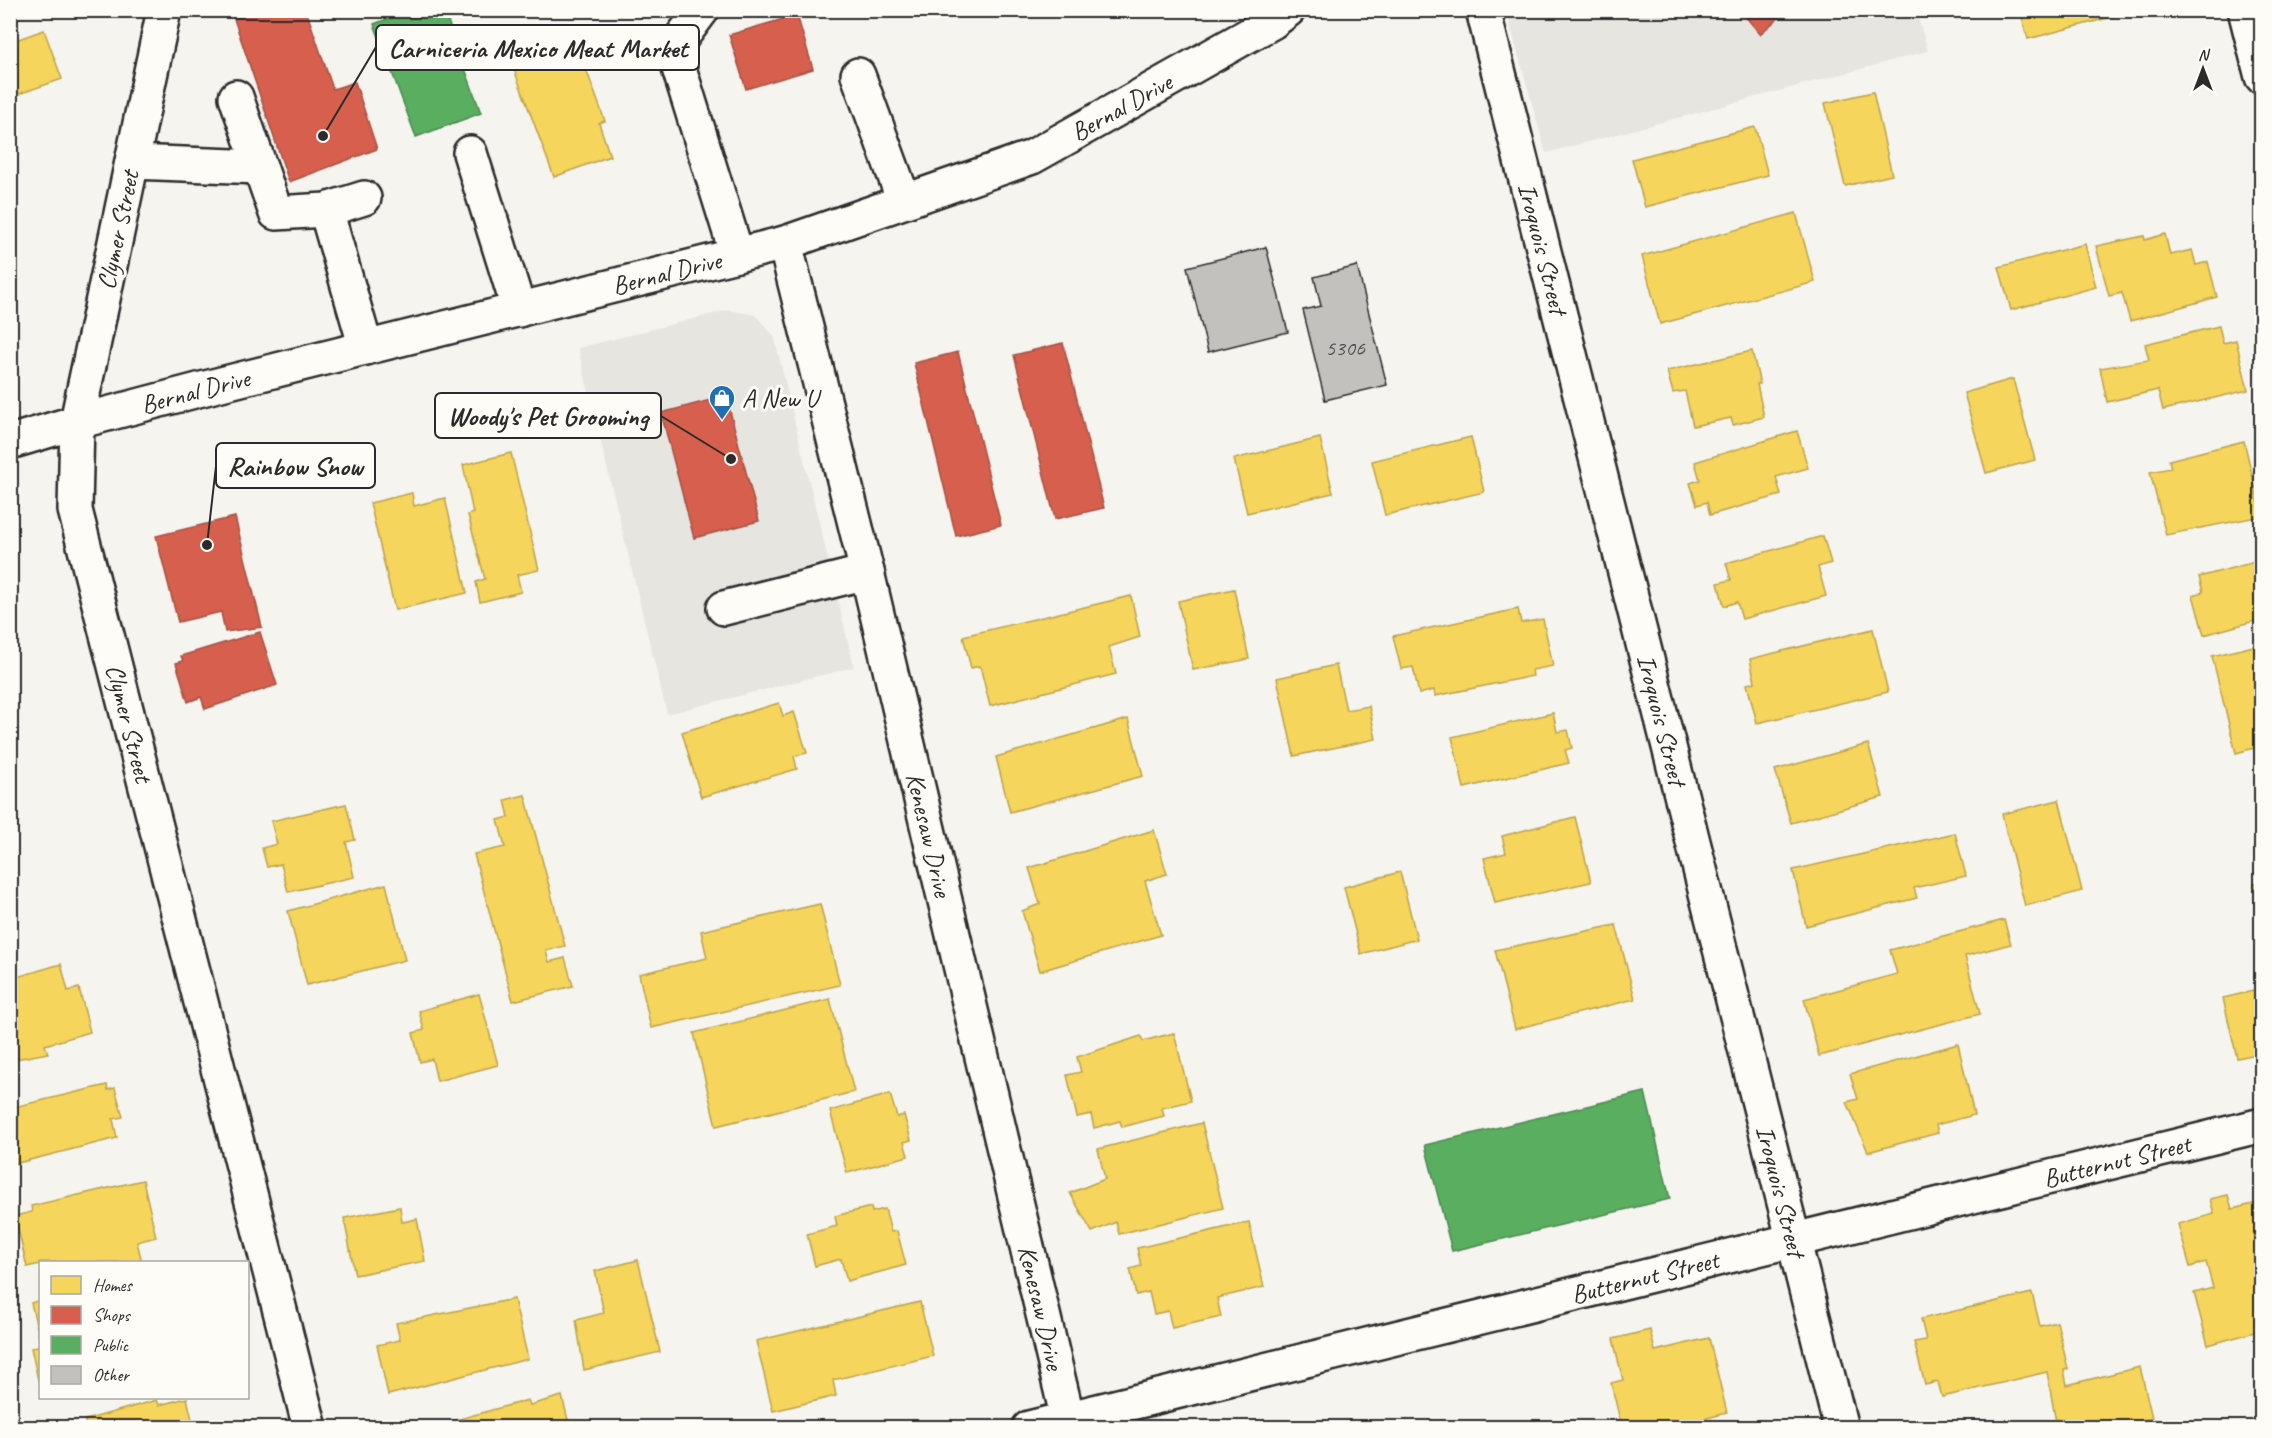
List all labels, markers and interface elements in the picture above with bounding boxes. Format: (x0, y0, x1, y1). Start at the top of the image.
callout: Carniceria Mexico Meat Market (376, 25, 699, 70)
text: Carniceria Mexico Meat Market (388, 31, 691, 65)
north arrow (2173, 39, 2233, 99)
text: N (2198, 45, 2211, 65)
street label: Bernal Drive (1065, 64, 1180, 148)
street label: Clymer Street (89, 165, 147, 292)
street label: Iroquois Street (1511, 180, 1576, 321)
street label: Bernal Drive (609, 243, 727, 302)
house number: 5306 (1325, 334, 1366, 362)
street label: Bernal Drive (137, 360, 255, 421)
place label: A New U (742, 382, 822, 415)
shop icon: A New U (707, 383, 737, 421)
callout: Woody's Pet Grooming (435, 393, 661, 438)
text: Woody's Pet Grooming (448, 399, 650, 433)
callout: Rainbow Snow (216, 443, 375, 488)
text: Rainbow Snow (227, 449, 365, 483)
street label: Iroquois Street (1630, 651, 1695, 792)
street label: Clymer Street (99, 661, 161, 788)
street label: Kenesaw Drive (899, 769, 960, 902)
street label: Iroquois Street (1749, 1122, 1814, 1263)
street label: Butternut Street (2040, 1126, 2196, 1195)
street label: Kenesaw Drive (1011, 1242, 1072, 1374)
street label: Butternut Street (1568, 1242, 1724, 1311)
legend (39, 1261, 249, 1399)
text: Homes (93, 1274, 133, 1296)
text: Shops (93, 1304, 132, 1326)
text: Public (93, 1334, 130, 1356)
text: Other (93, 1364, 130, 1386)

